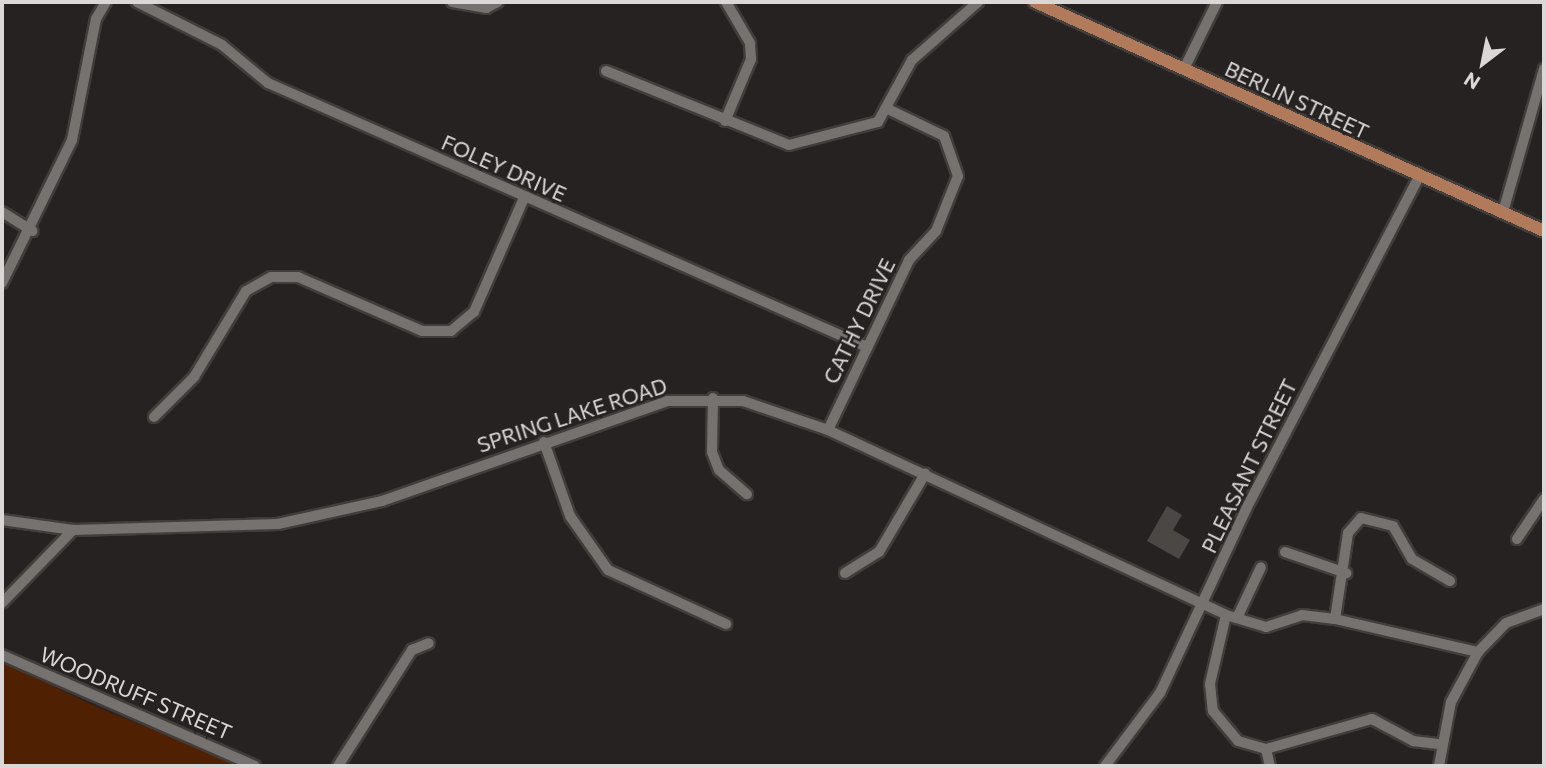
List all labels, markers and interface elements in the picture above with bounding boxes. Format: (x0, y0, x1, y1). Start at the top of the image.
north arrow (1448, 28, 1518, 98)
street label: BERLIN STREET (1221, 56, 1373, 144)
text: N (1459, 68, 1484, 95)
street label: FOLEY DRIVE (438, 129, 570, 207)
street label: CATHY DRIVE (818, 254, 900, 388)
street label: SPRING LAKE ROAD (474, 372, 670, 458)
street label: PLEASANT STREET (1196, 375, 1302, 557)
street label: WOODRUFF STREET (36, 641, 236, 745)

